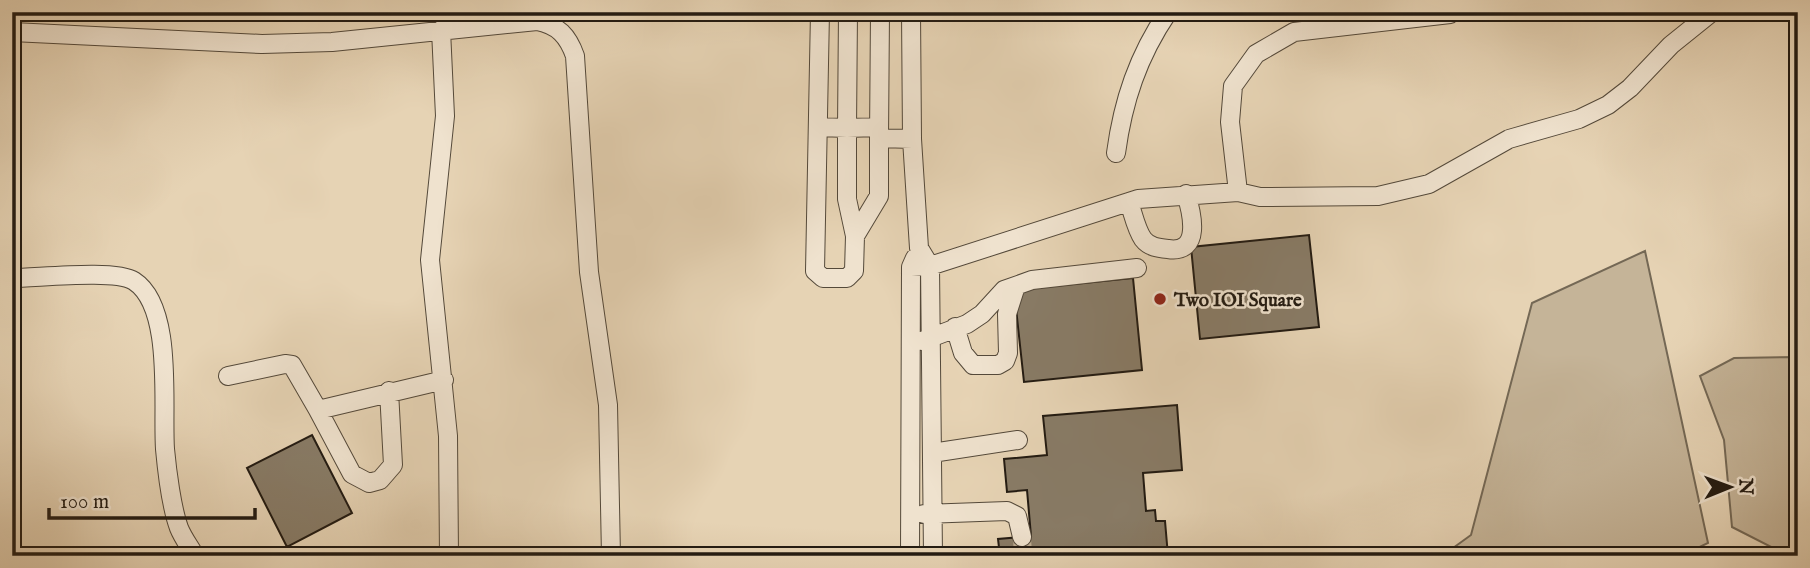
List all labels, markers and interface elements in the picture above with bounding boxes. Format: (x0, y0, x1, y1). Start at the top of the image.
place label: Two IOI Square (1173, 289, 1302, 313)
marker: Two IOI Square (1152, 291, 1168, 307)
north arrow (1694, 452, 1764, 522)
scale bar (49, 477, 256, 521)
text: N (1733, 477, 1757, 496)
text: 100 m (60, 489, 109, 516)

